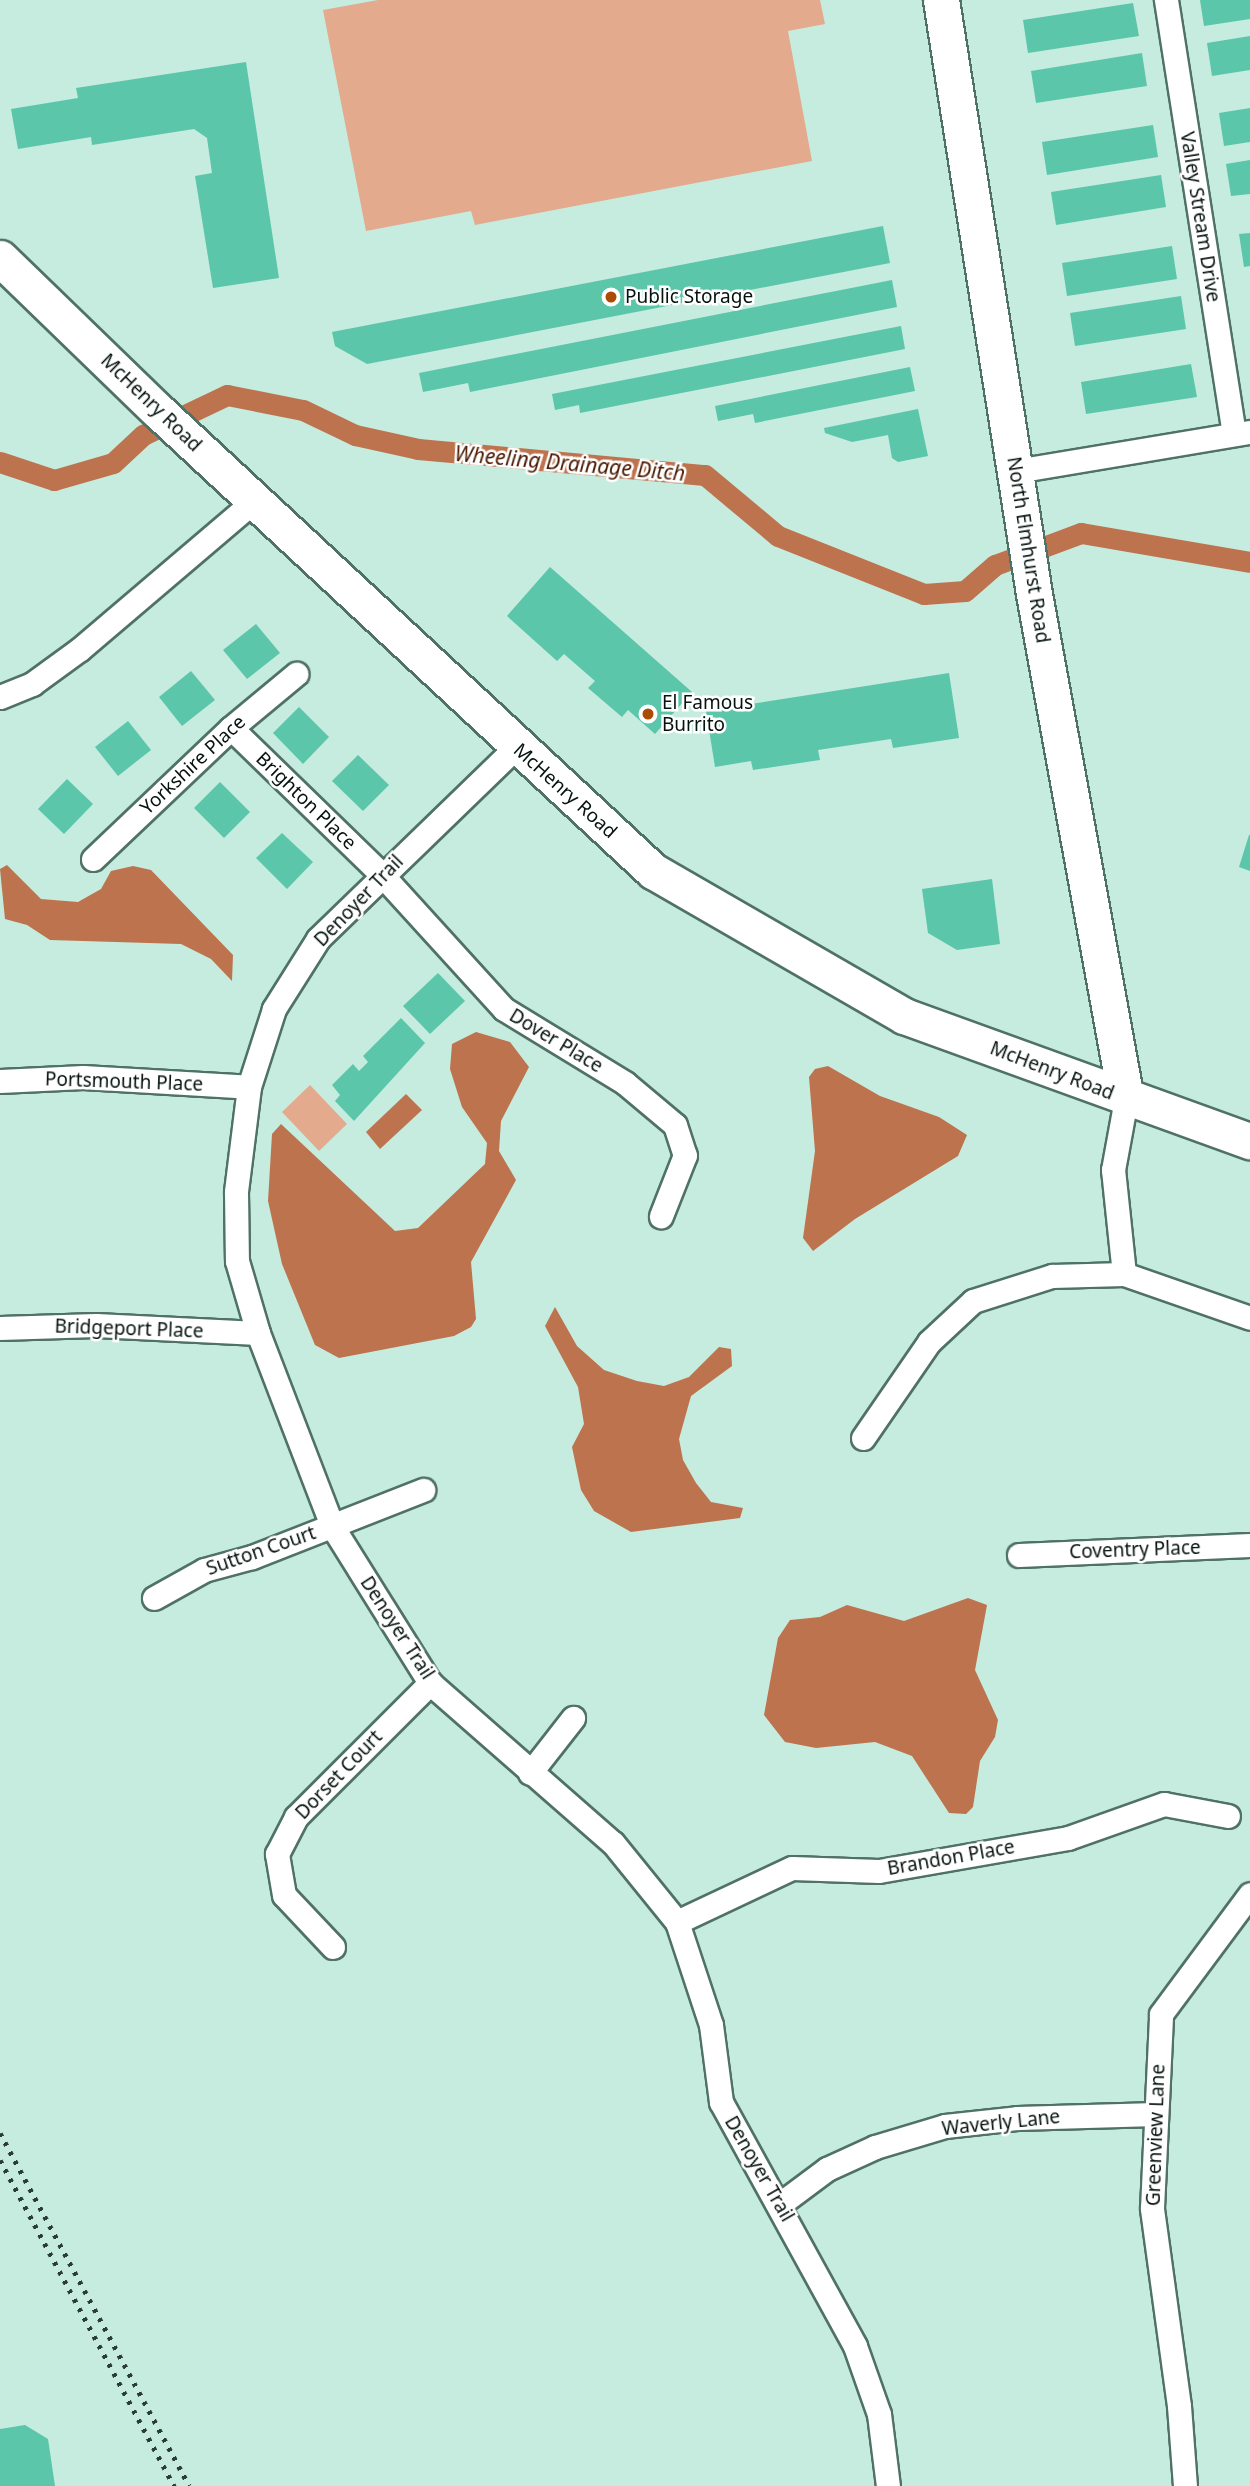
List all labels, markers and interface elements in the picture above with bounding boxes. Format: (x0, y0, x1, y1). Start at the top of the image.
street label: Valley Stream Drive (1175, 130, 1225, 304)
place label: Public Storage (625, 286, 753, 308)
marker: Public Storage (603, 289, 619, 305)
street label: McHenry Road (96, 349, 206, 457)
water label: Wheeling Drainage Ditch (454, 440, 686, 486)
street label: North Elmhurst Road (1002, 455, 1054, 645)
place label: El Famous Burrito (662, 692, 753, 736)
marker: El Famous Burrito (640, 706, 656, 722)
street label: Yorkshire Place (136, 711, 250, 819)
street label: McHenry Road (509, 739, 621, 843)
street label: Brighton Place (251, 747, 361, 855)
street label: Denoyer Trail (310, 851, 408, 951)
street label: Dover Place (505, 1004, 607, 1078)
street label: McHenry Road (987, 1037, 1117, 1105)
street label: Portsmouth Place (45, 1068, 203, 1096)
street label: Bridgeport Place (54, 1315, 204, 1343)
street label: Sutton Court (203, 1522, 319, 1580)
street label: Coventry Place (1069, 1536, 1201, 1564)
street label: Denoyer Trail (355, 1572, 439, 1684)
street label: Dorset Court (291, 1726, 387, 1824)
street label: Brandon Place (886, 1836, 1016, 1880)
street label: Greenview Lane (1142, 2063, 1170, 2207)
street label: Waverly Lane (941, 2105, 1061, 2141)
street label: Denoyer Trail (720, 2112, 798, 2226)

